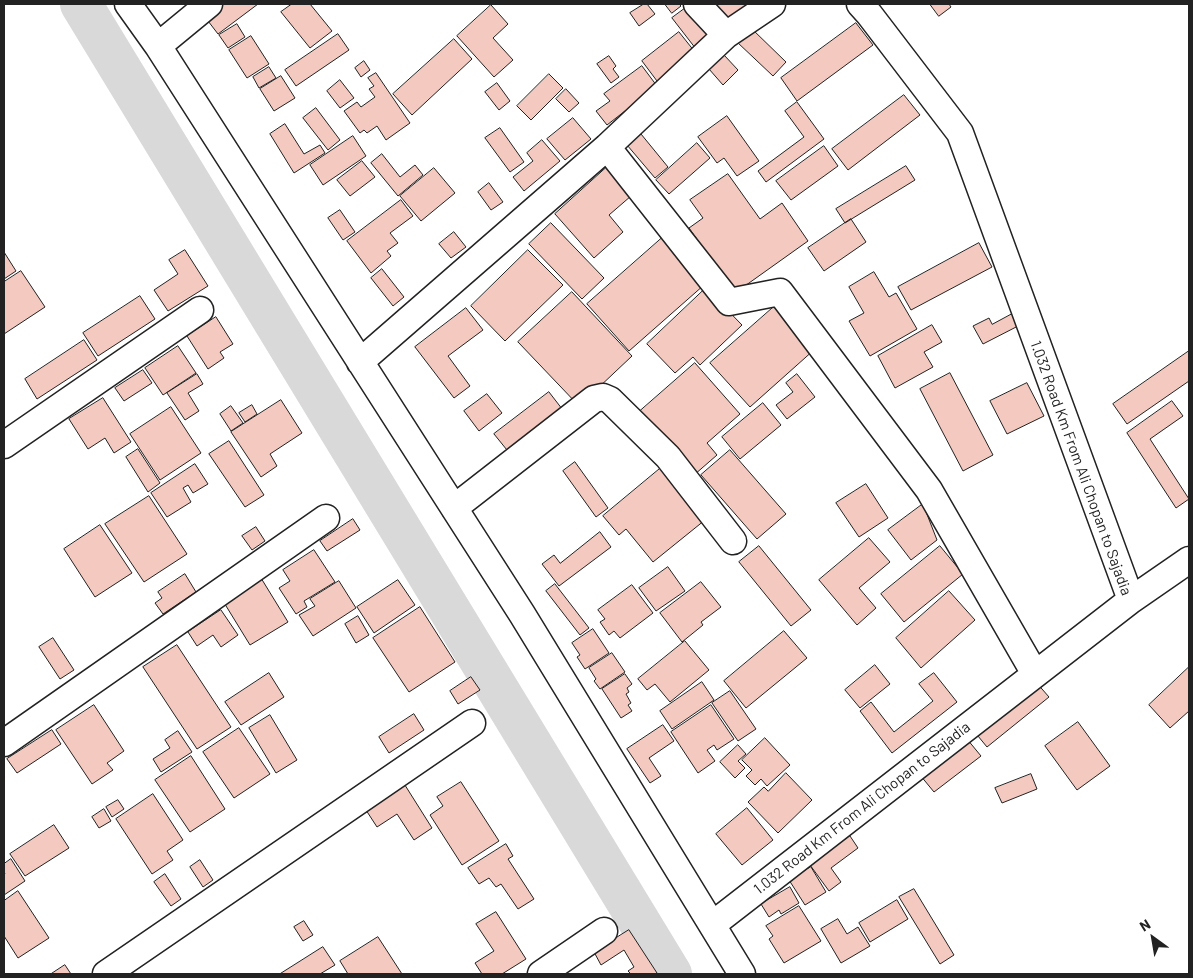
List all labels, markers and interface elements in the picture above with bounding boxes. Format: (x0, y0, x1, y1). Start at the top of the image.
street label: 1.032 Road Km From Ali Chopan to Sajadia (1026, 338, 1136, 598)
street label: 1.032 Road Km From Ali Chopan to Sajadia (750, 718, 974, 898)
north arrow (1128, 913, 1178, 963)
text: N (1136, 915, 1153, 935)

